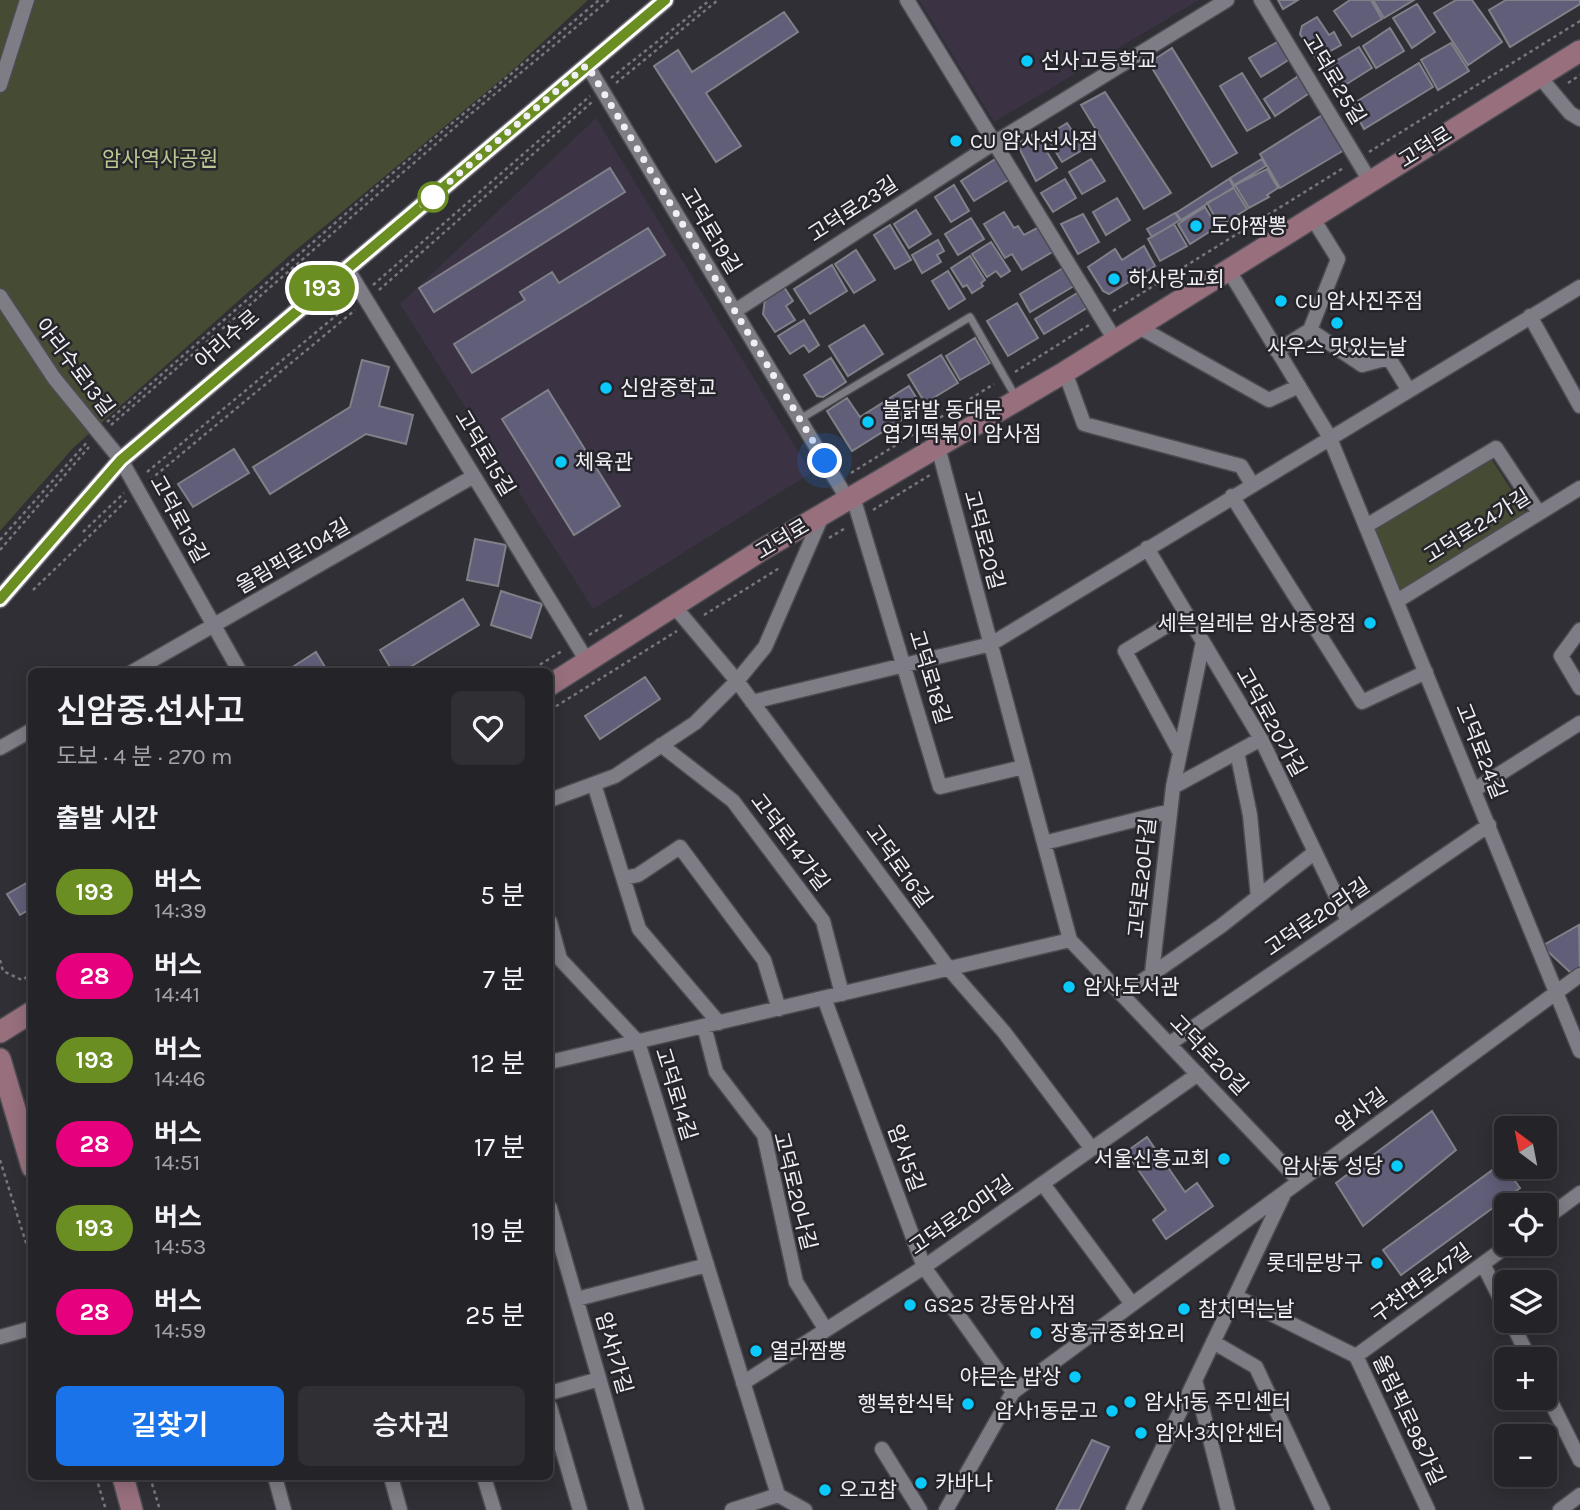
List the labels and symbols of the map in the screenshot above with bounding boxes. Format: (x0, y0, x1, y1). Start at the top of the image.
street label: 고덕로25길 (1298, 29, 1370, 129)
place label: 선사고등학교 (1041, 49, 1157, 73)
marker: 선사고등학교 (1019, 53, 1035, 69)
street label: 고덕로 (1394, 121, 1456, 173)
place label: CU 암사선사점 (970, 129, 1098, 153)
marker: CU 암사선사점 (948, 133, 964, 149)
park label: 암사역사공원 (102, 147, 218, 171)
street label: 고덕로23길 (804, 171, 902, 247)
unlabelled marker (418, 182, 448, 212)
street label: 고덕로19길 (676, 184, 746, 278)
place label: 도야짬뽕 (1210, 214, 1287, 238)
marker: 도야짬뽕 (1188, 218, 1204, 234)
line badge: 193 (282, 265, 362, 311)
place label: 하사랑교회 (1128, 267, 1225, 291)
marker: 하사랑교회 (1106, 271, 1122, 287)
place label: CU 암사진주점 (1295, 289, 1423, 313)
marker: CU 암사진주점 (1273, 293, 1289, 309)
street label: 아리수로 (190, 305, 264, 373)
street label: 아리수로13길 (31, 313, 119, 421)
marker: 사우스 맛있는날 (1329, 315, 1345, 331)
place label: 사우스 맛있는날 (1267, 335, 1407, 359)
place label: 신암중학교 (620, 376, 717, 400)
marker: 신암중학교 (598, 380, 614, 396)
place label: 불닭발 동대문 엽기떡볶이 암사점 (882, 398, 1042, 446)
street label: 고덕로15길 (450, 406, 520, 500)
marker: 불닭발 동대문 엽기떡볶이 암사점 (860, 414, 876, 430)
your location (807, 443, 842, 478)
place label: 체육관 (575, 450, 633, 474)
marker: 체육관 (553, 454, 569, 470)
street label: 고덕로13길 (145, 471, 213, 567)
street label: 고덕로24가길 (1420, 484, 1534, 568)
street label: 고덕로20길 (959, 488, 1009, 592)
street label: 올림픽로104길 (232, 514, 354, 598)
street label: 고덕로 (751, 514, 813, 564)
place label: 세븐일레븐 암사중앙점 (1158, 611, 1356, 635)
marker: 세븐일레븐 암사중앙점 (1362, 615, 1378, 631)
street label: 고덕로18길 (904, 627, 956, 727)
street label: 고덕로20가길 (1231, 663, 1311, 781)
street label: 고덕로24길 (1451, 700, 1511, 802)
street label: 고덕로14가길 (746, 789, 834, 895)
street label: 고덕로20다길 (1124, 816, 1160, 940)
street label: 고덕로16길 (861, 820, 937, 912)
street label: 고덕로20라길 (1260, 873, 1374, 961)
place label: 암사도서관 (1083, 975, 1180, 999)
marker: 암사도서관 (1061, 979, 1077, 995)
street label: 고덕로20길 (1165, 1010, 1253, 1100)
street label: 고덕로14길 (650, 1045, 702, 1143)
street label: 암사길 (1330, 1083, 1392, 1137)
north arrow (1494, 1116, 1558, 1180)
street label: 암사5길 (883, 1121, 929, 1195)
street label: 고덕로20나길 (769, 1129, 821, 1253)
place label: 서울신흥교회 (1094, 1147, 1210, 1171)
marker: 서울신흥교회 (1216, 1151, 1232, 1167)
place label: 암사동 성당 (1281, 1154, 1383, 1178)
marker: 암사동 성당 (1389, 1158, 1405, 1174)
street label: 고덕로20마길 (904, 1170, 1018, 1260)
street label: 구천면로47길 (1366, 1239, 1476, 1327)
place label: 롯데문방구 (1266, 1251, 1363, 1275)
marker: 롯데문방구 (1369, 1255, 1385, 1271)
place label: GS25 강동암사점 (924, 1293, 1076, 1317)
marker: GS25 강동암사점 (902, 1297, 918, 1313)
place label: 참치먹는날 (1198, 1297, 1295, 1321)
marker: 참치먹는날 (1176, 1301, 1192, 1317)
street label: 암사1가길 (591, 1309, 637, 1397)
place label: 장홍규중화요리 (1050, 1321, 1185, 1345)
marker: 장홍규중화요리 (1028, 1325, 1044, 1341)
place label: 열라짬뽕 (770, 1339, 847, 1363)
marker: 열라짬뽕 (748, 1343, 764, 1359)
street label: 올림픽로98가길 (1368, 1351, 1450, 1489)
place label: 야믄손 밥상 (959, 1365, 1061, 1389)
marker: 야믄손 밥상 (1067, 1369, 1083, 1385)
place label: 암사1동 주민센터 (1144, 1390, 1291, 1414)
place label: 행복한식탁 (857, 1392, 954, 1416)
marker: 암사1동 주민센터 (1122, 1394, 1138, 1410)
marker: 행복한식탁 (960, 1396, 976, 1412)
place label: 암사1동문고 (994, 1399, 1098, 1423)
marker: 암사1동문고 (1104, 1403, 1120, 1419)
place label: 암사3치안센터 (1155, 1421, 1283, 1445)
marker: 암사3치안센터 (1133, 1425, 1149, 1441)
place label: 카바나 (935, 1471, 993, 1495)
marker: 카바나 (913, 1475, 929, 1491)
place label: 오고참 (839, 1478, 897, 1502)
marker: 오고참 (817, 1482, 833, 1498)

